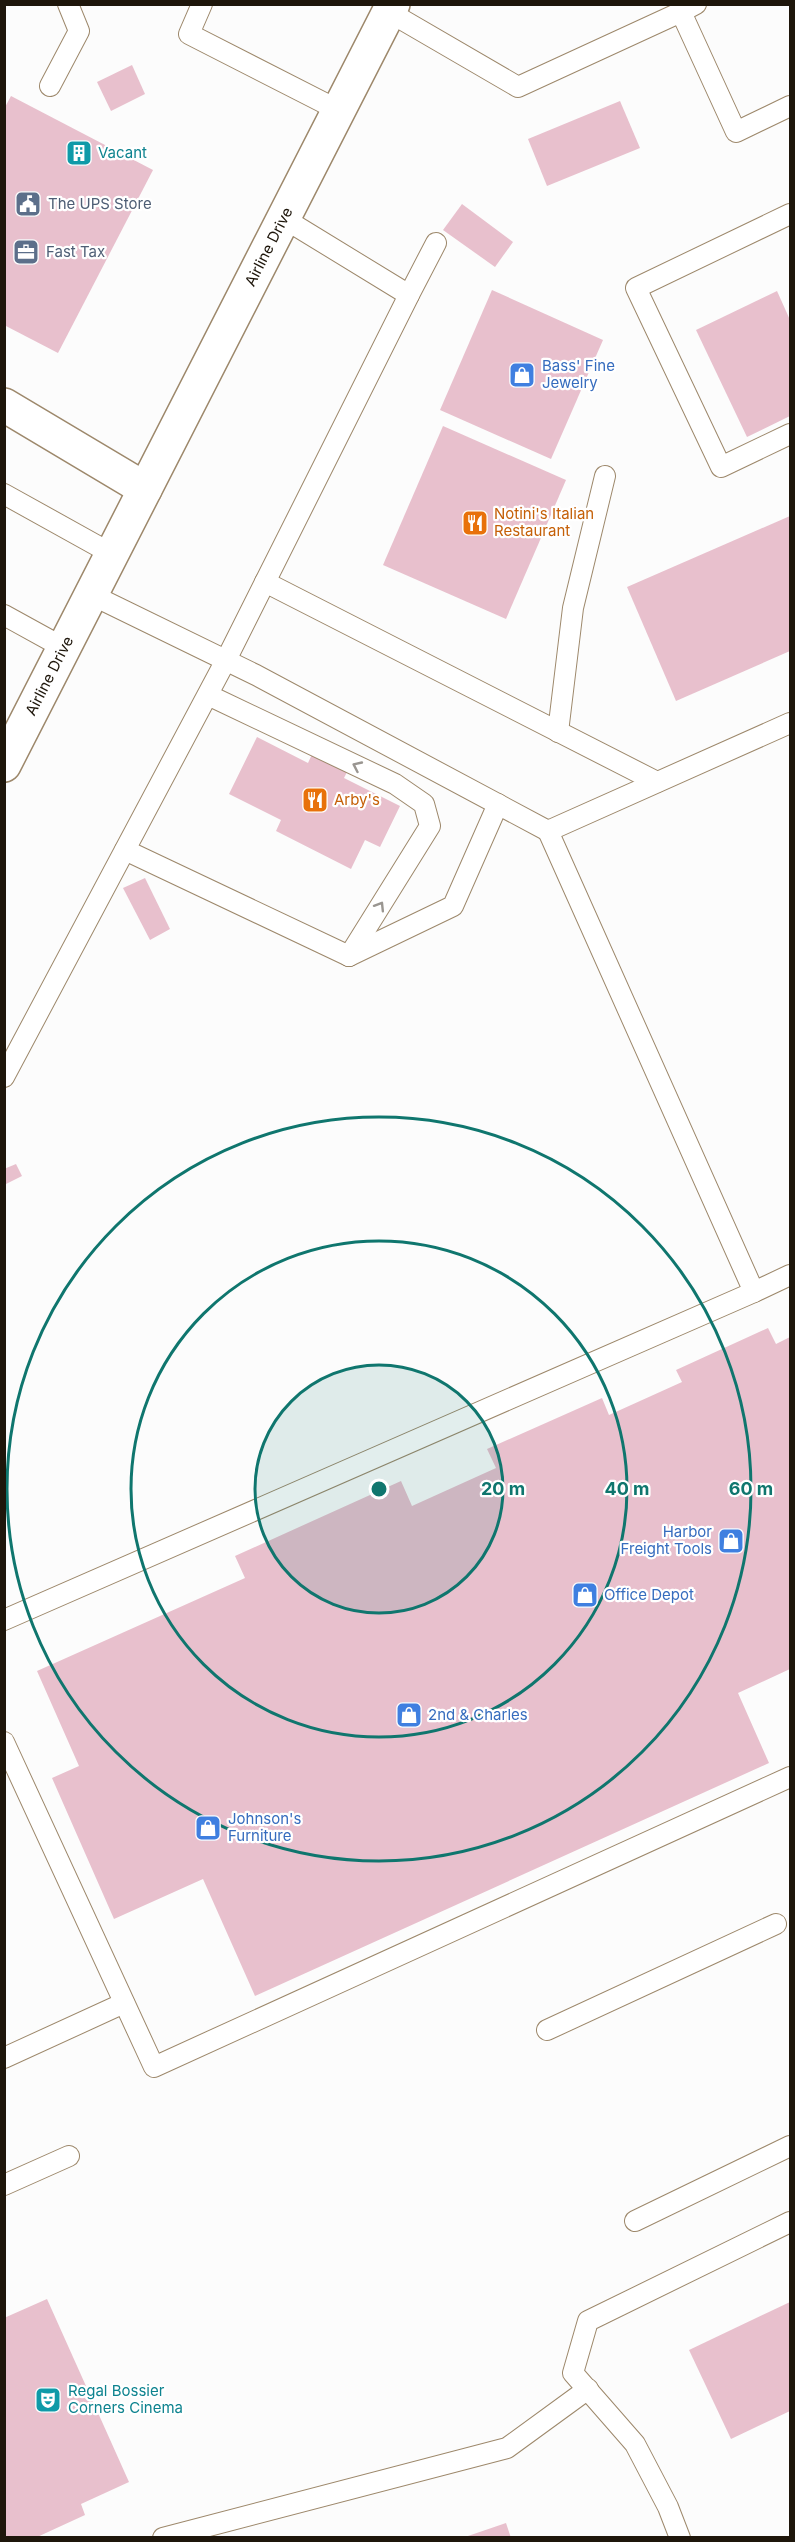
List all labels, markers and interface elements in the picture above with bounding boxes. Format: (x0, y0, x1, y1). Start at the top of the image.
building icon: Vacant (64, 138, 94, 168)
place label: Vacant (98, 143, 147, 162)
public building icon: The UPS Store (13, 189, 43, 219)
place label: The UPS Store (48, 194, 152, 213)
street label: Airline Drive (240, 204, 297, 289)
office icon: Fast Tax (11, 237, 41, 267)
place label: Fast Tax (46, 242, 105, 261)
place label: Bass' Fine Jewelry (542, 356, 615, 392)
shop icon: Bass' Fine Jewelry (507, 360, 537, 390)
place label: Notini's Italian Restaurant (494, 504, 594, 540)
restaurant icon: Notini's Italian Restaurant (460, 508, 490, 538)
street label: Airline Drive (21, 633, 77, 718)
one-way arrow (352, 761, 363, 773)
restaurant icon: Arby's (300, 785, 330, 815)
place label: Arby's (334, 790, 380, 809)
one-way arrow (373, 902, 385, 912)
text: 20 m (481, 1478, 525, 1499)
text: 40 m (605, 1478, 650, 1499)
text: 60 m (729, 1478, 773, 1499)
centre of rings (369, 1479, 389, 1499)
place label: Harbor Freight Tools (621, 1522, 712, 1558)
shop icon: Harbor Freight Tools (716, 1526, 746, 1556)
shop icon: Office Depot (570, 1580, 600, 1610)
place label: Office Depot (604, 1585, 694, 1604)
shop icon: 2nd & Charles (394, 1700, 424, 1730)
place label: 2nd & Charles (428, 1705, 528, 1724)
place label: Johnson's Furniture (228, 1809, 302, 1845)
shop icon: Johnson's Furniture (193, 1813, 223, 1843)
place label: Regal Bossier Corners Cinema (68, 2381, 183, 2417)
theatre icon: Regal Bossier Corners Cinema (33, 2385, 63, 2415)

